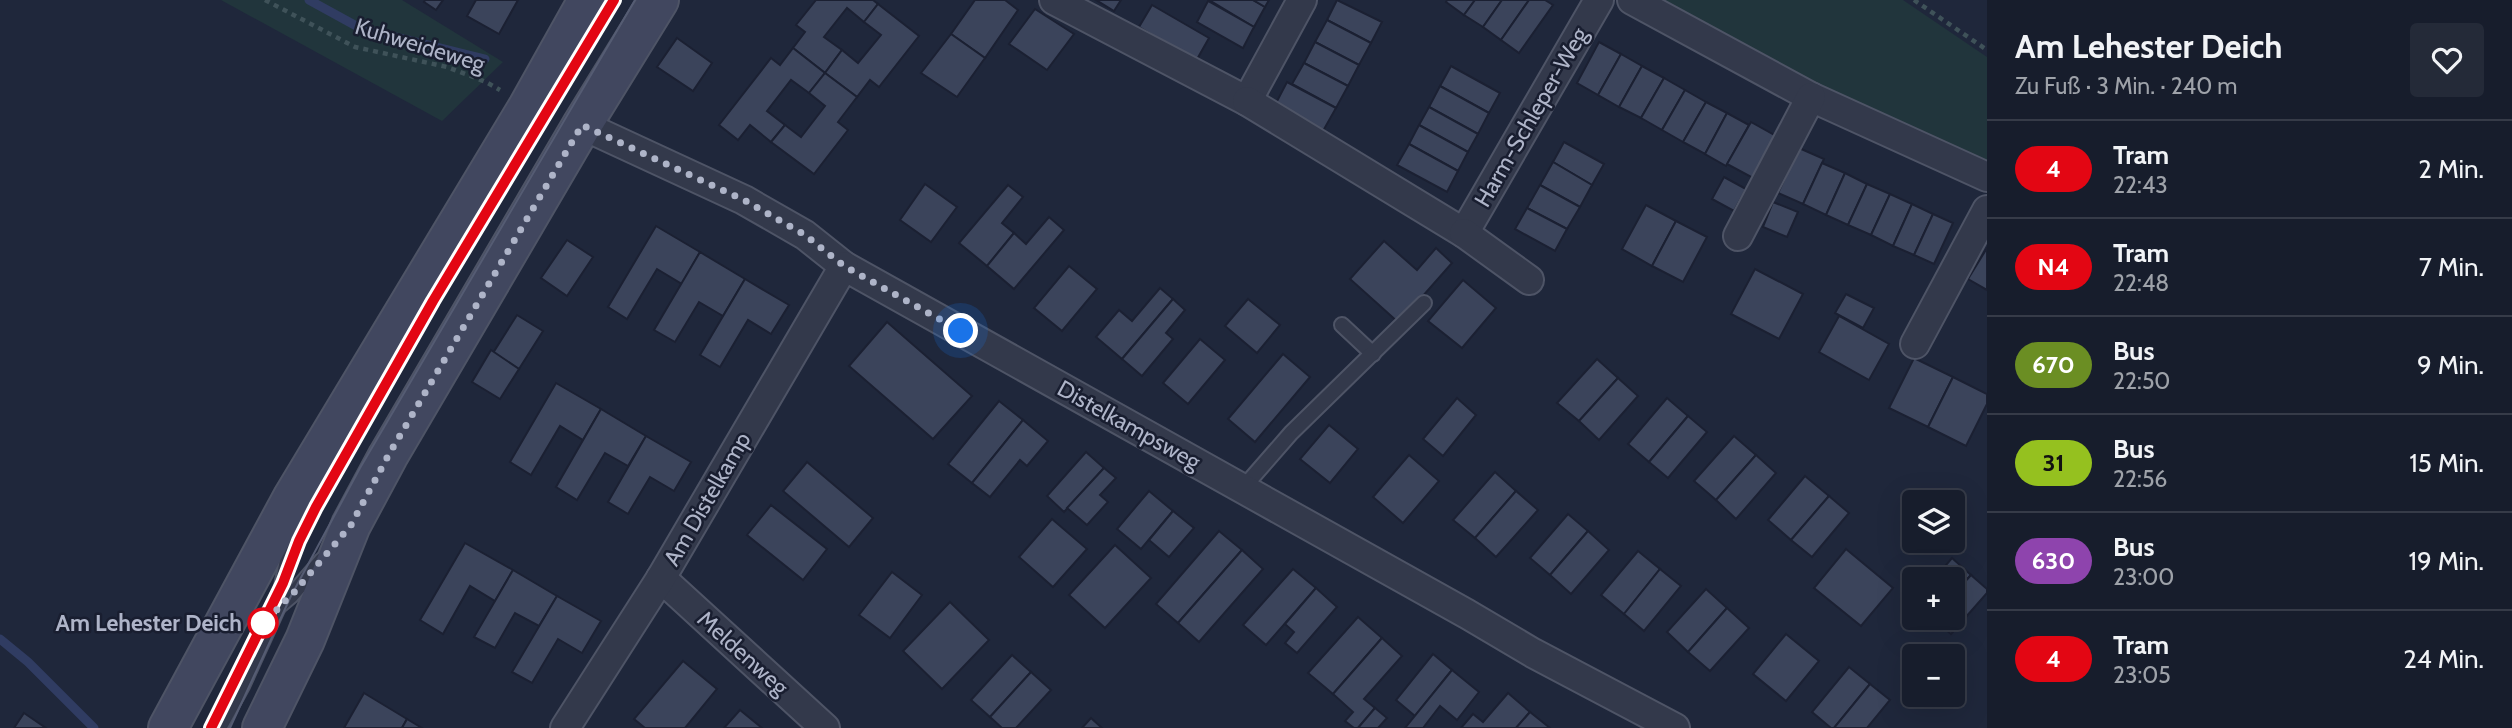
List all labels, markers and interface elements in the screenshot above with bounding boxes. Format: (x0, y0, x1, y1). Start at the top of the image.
street label: Kuhweideweg (352, 12, 489, 78)
street label: Harm-Schleper-Weg (1468, 22, 1594, 212)
button: heart (2410, 23, 2484, 97)
text: Am Lehester Deich (2015, 26, 2283, 66)
text: Zu Fuß · 3 Min. · 240 m (2015, 72, 2238, 100)
text: Tram (2113, 139, 2169, 171)
text: 2 Min. (2418, 153, 2484, 185)
text: 4 (2046, 154, 2061, 183)
text: 22:43 (2113, 171, 2168, 199)
text: Tram (2113, 237, 2169, 269)
text: 7 Min. (2419, 251, 2484, 283)
text: N4 (2038, 252, 2069, 281)
text: 22:48 (2113, 269, 2169, 297)
your location (943, 313, 978, 348)
text: Bus (2113, 335, 2154, 367)
text: 9 Min. (2417, 349, 2484, 381)
text: 670 (2032, 350, 2075, 379)
text: 22:50 (2113, 367, 2170, 395)
street label: Distelkampsweg (1053, 374, 1206, 476)
street label: Am Distelkamp (657, 427, 757, 571)
text: Bus (2113, 433, 2154, 465)
text: 15 Min. (2409, 447, 2484, 479)
text: 31 (2043, 448, 2064, 477)
text: 22:56 (2113, 465, 2167, 493)
map controls (1902, 490, 1965, 707)
button: layers (1902, 490, 1965, 553)
text: Bus (2113, 531, 2154, 563)
text: 19 Min. (2409, 545, 2484, 577)
text: 630 (2032, 546, 2075, 575)
text: 23:00 (2113, 563, 2174, 591)
button: + (1902, 567, 1965, 630)
street label: Meldenweg (692, 605, 795, 701)
marker: Am Lehester Deich (248, 608, 278, 638)
place label: Am Lehester Deich (56, 609, 242, 637)
text: Tram (2113, 629, 2169, 661)
text: 24 Min. (2403, 643, 2484, 675)
button: − (1902, 644, 1965, 707)
text: 4 (2046, 644, 2061, 673)
text: 23:05 (2113, 661, 2171, 689)

